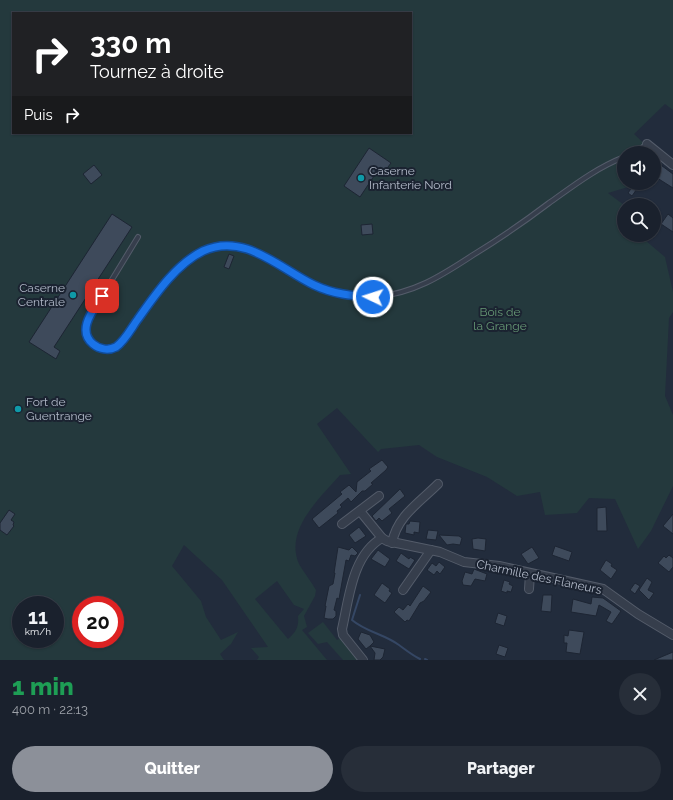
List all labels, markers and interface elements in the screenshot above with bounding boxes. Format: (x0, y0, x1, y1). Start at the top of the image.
text: 330 m (90, 27, 171, 60)
icon: right (24, 28, 76, 80)
text: Tournez à droite (90, 61, 224, 82)
icon: right (61, 104, 83, 126)
text: Puis (24, 106, 53, 124)
map controls (617, 146, 661, 242)
button: sound (617, 146, 661, 190)
place label: Caserne Infanterie Nord (369, 164, 452, 192)
marker: Caserne Infanterie Nord (356, 173, 366, 183)
button: search (617, 198, 661, 242)
position arrow (352, 276, 394, 318)
pin (85, 279, 119, 313)
place label: Caserne Centrale (18, 281, 65, 309)
icon: arrive (91, 285, 113, 307)
marker: Caserne Centrale (68, 290, 78, 300)
park label: Bois de la Grange (473, 305, 527, 333)
place label: Fort de Guentrange (26, 395, 92, 423)
marker: Fort de Guentrange (13, 404, 23, 414)
street label: Charmille des Flaneurs (475, 557, 603, 597)
speed limit sign: 20 (72, 596, 124, 648)
text: 11 (28, 605, 48, 629)
text: km/h (25, 626, 51, 637)
text: 1 min (12, 672, 74, 701)
button: close (619, 673, 661, 715)
text: 400 m · 22:13 (12, 702, 88, 717)
button: Quitter (12, 746, 333, 792)
button: Partager (341, 746, 661, 792)

